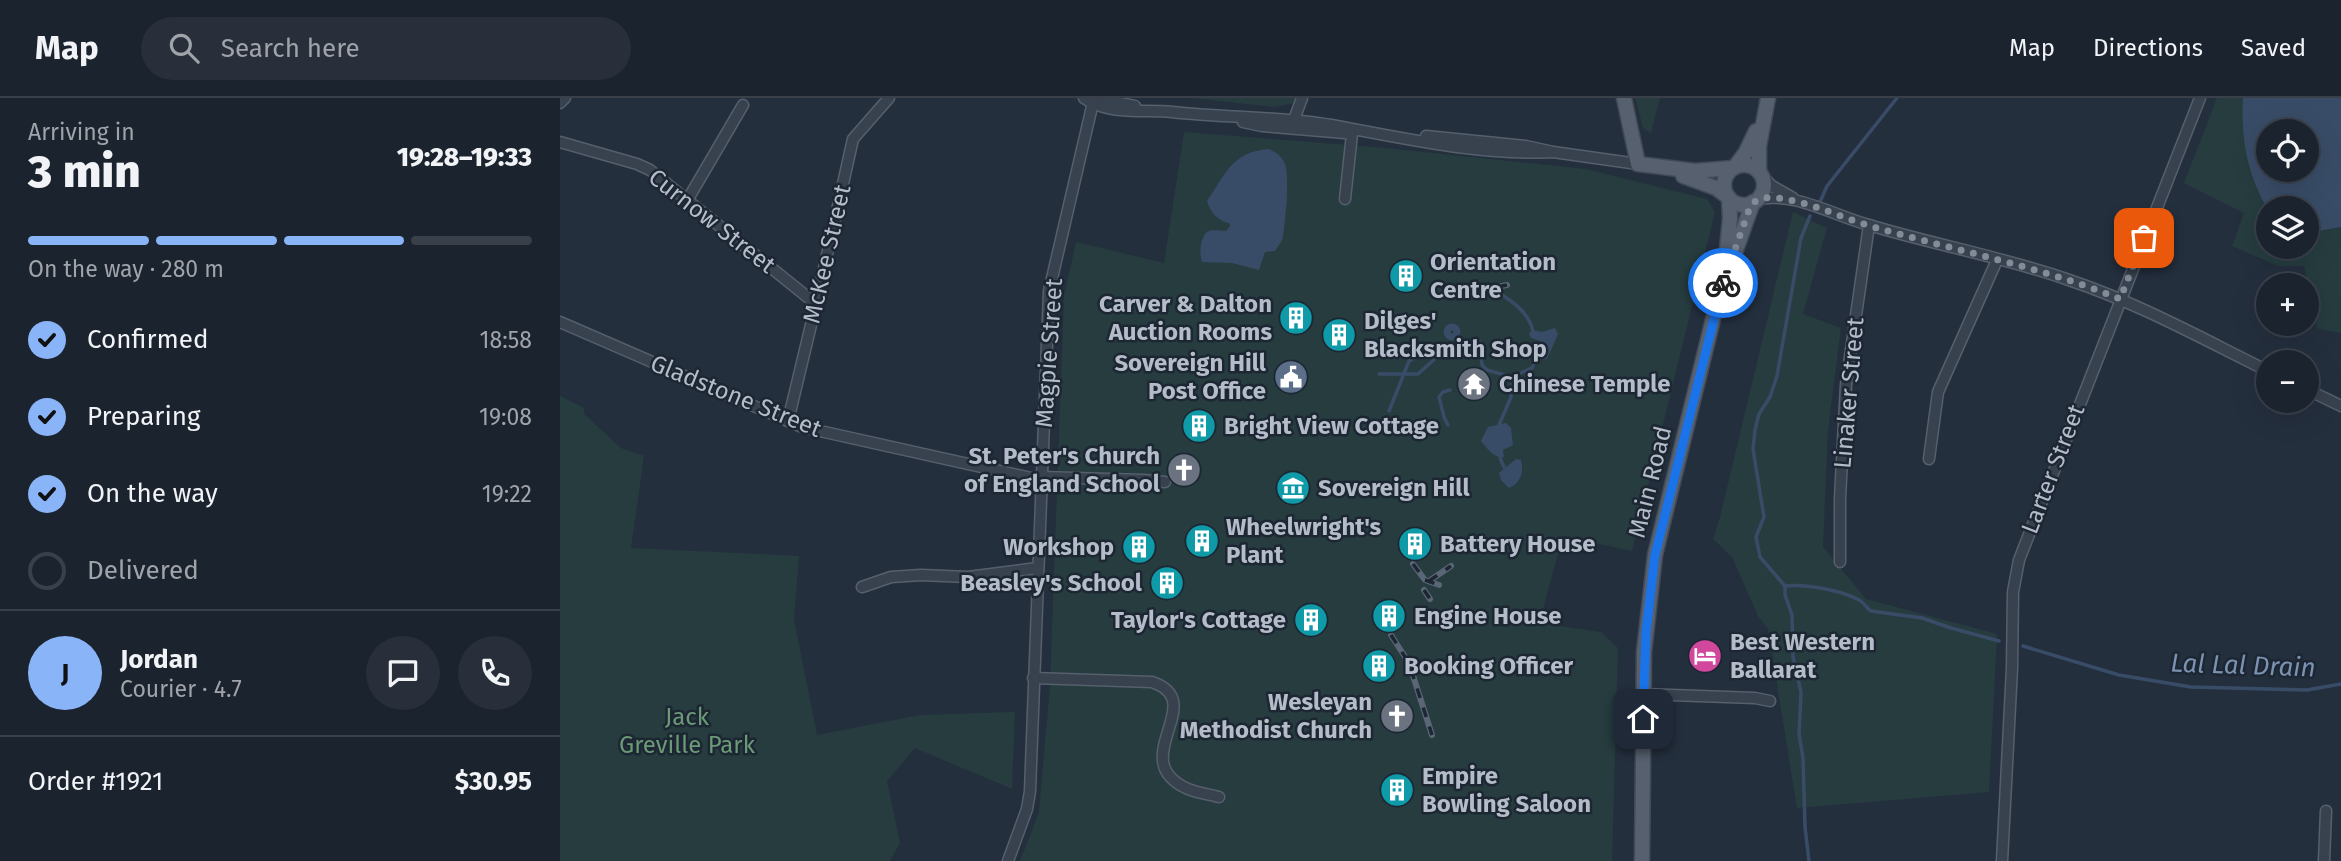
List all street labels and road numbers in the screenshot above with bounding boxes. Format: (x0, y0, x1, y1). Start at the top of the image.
street label: Curnow Street (643, 163, 781, 279)
street label: McKee Street (797, 182, 857, 326)
street label: Magpie Street (1030, 277, 1068, 429)
street label: Linaker Street (1828, 316, 1870, 470)
street label: Gladstone Street (647, 349, 826, 443)
street label: Larter Street (2016, 400, 2091, 538)
street label: Main Road (1623, 423, 1677, 541)

